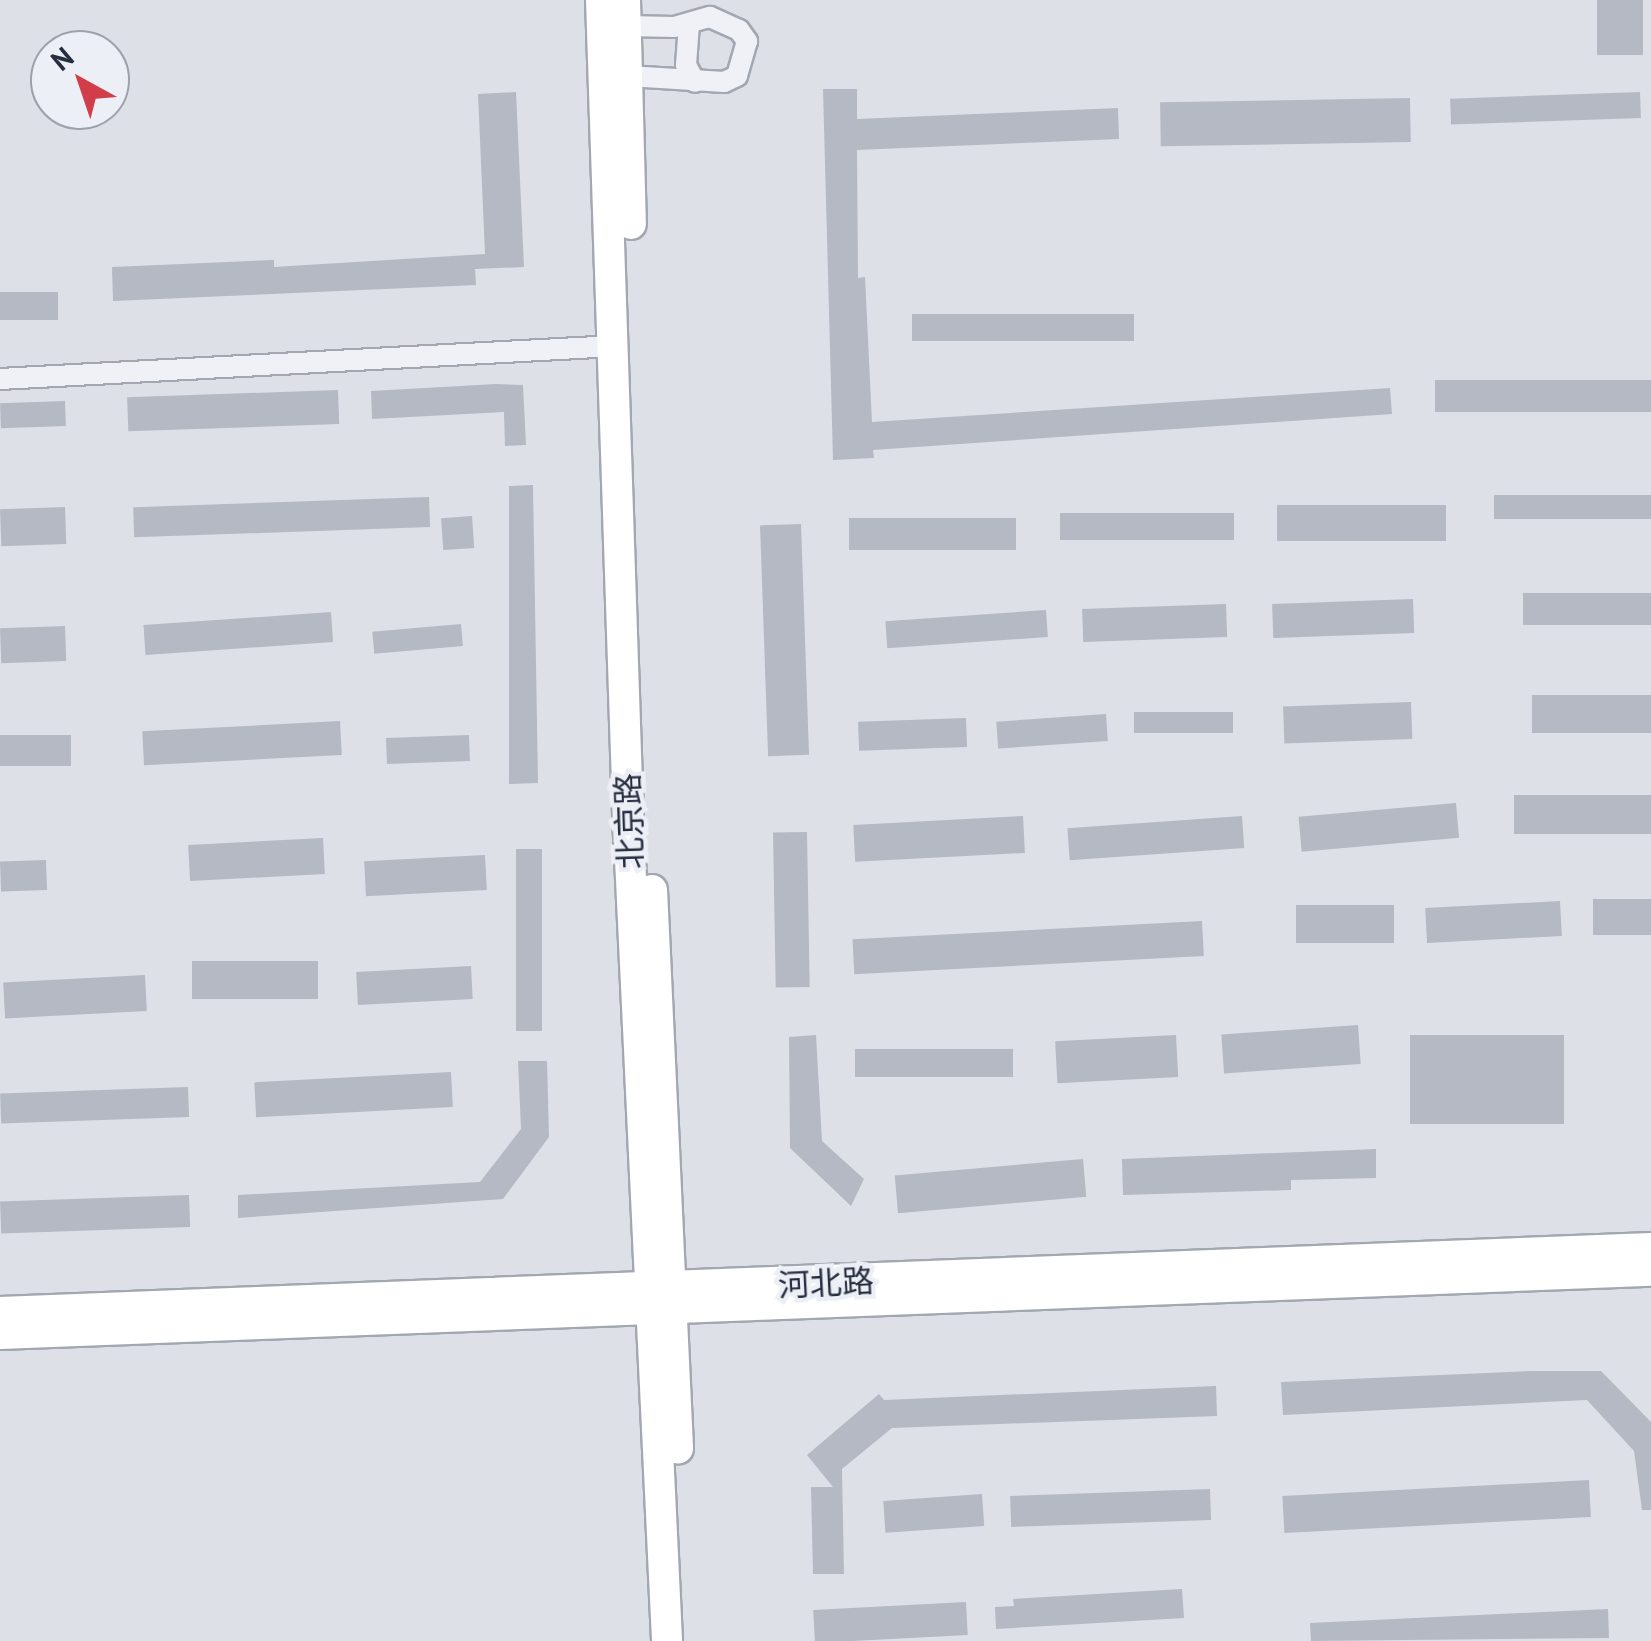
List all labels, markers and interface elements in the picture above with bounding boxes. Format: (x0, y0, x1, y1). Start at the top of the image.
north arrow (30, 30, 130, 130)
text: N (43, 38, 81, 78)
street label: 北京路 (608, 772, 650, 870)
street label: 河北路 (777, 1261, 875, 1305)

